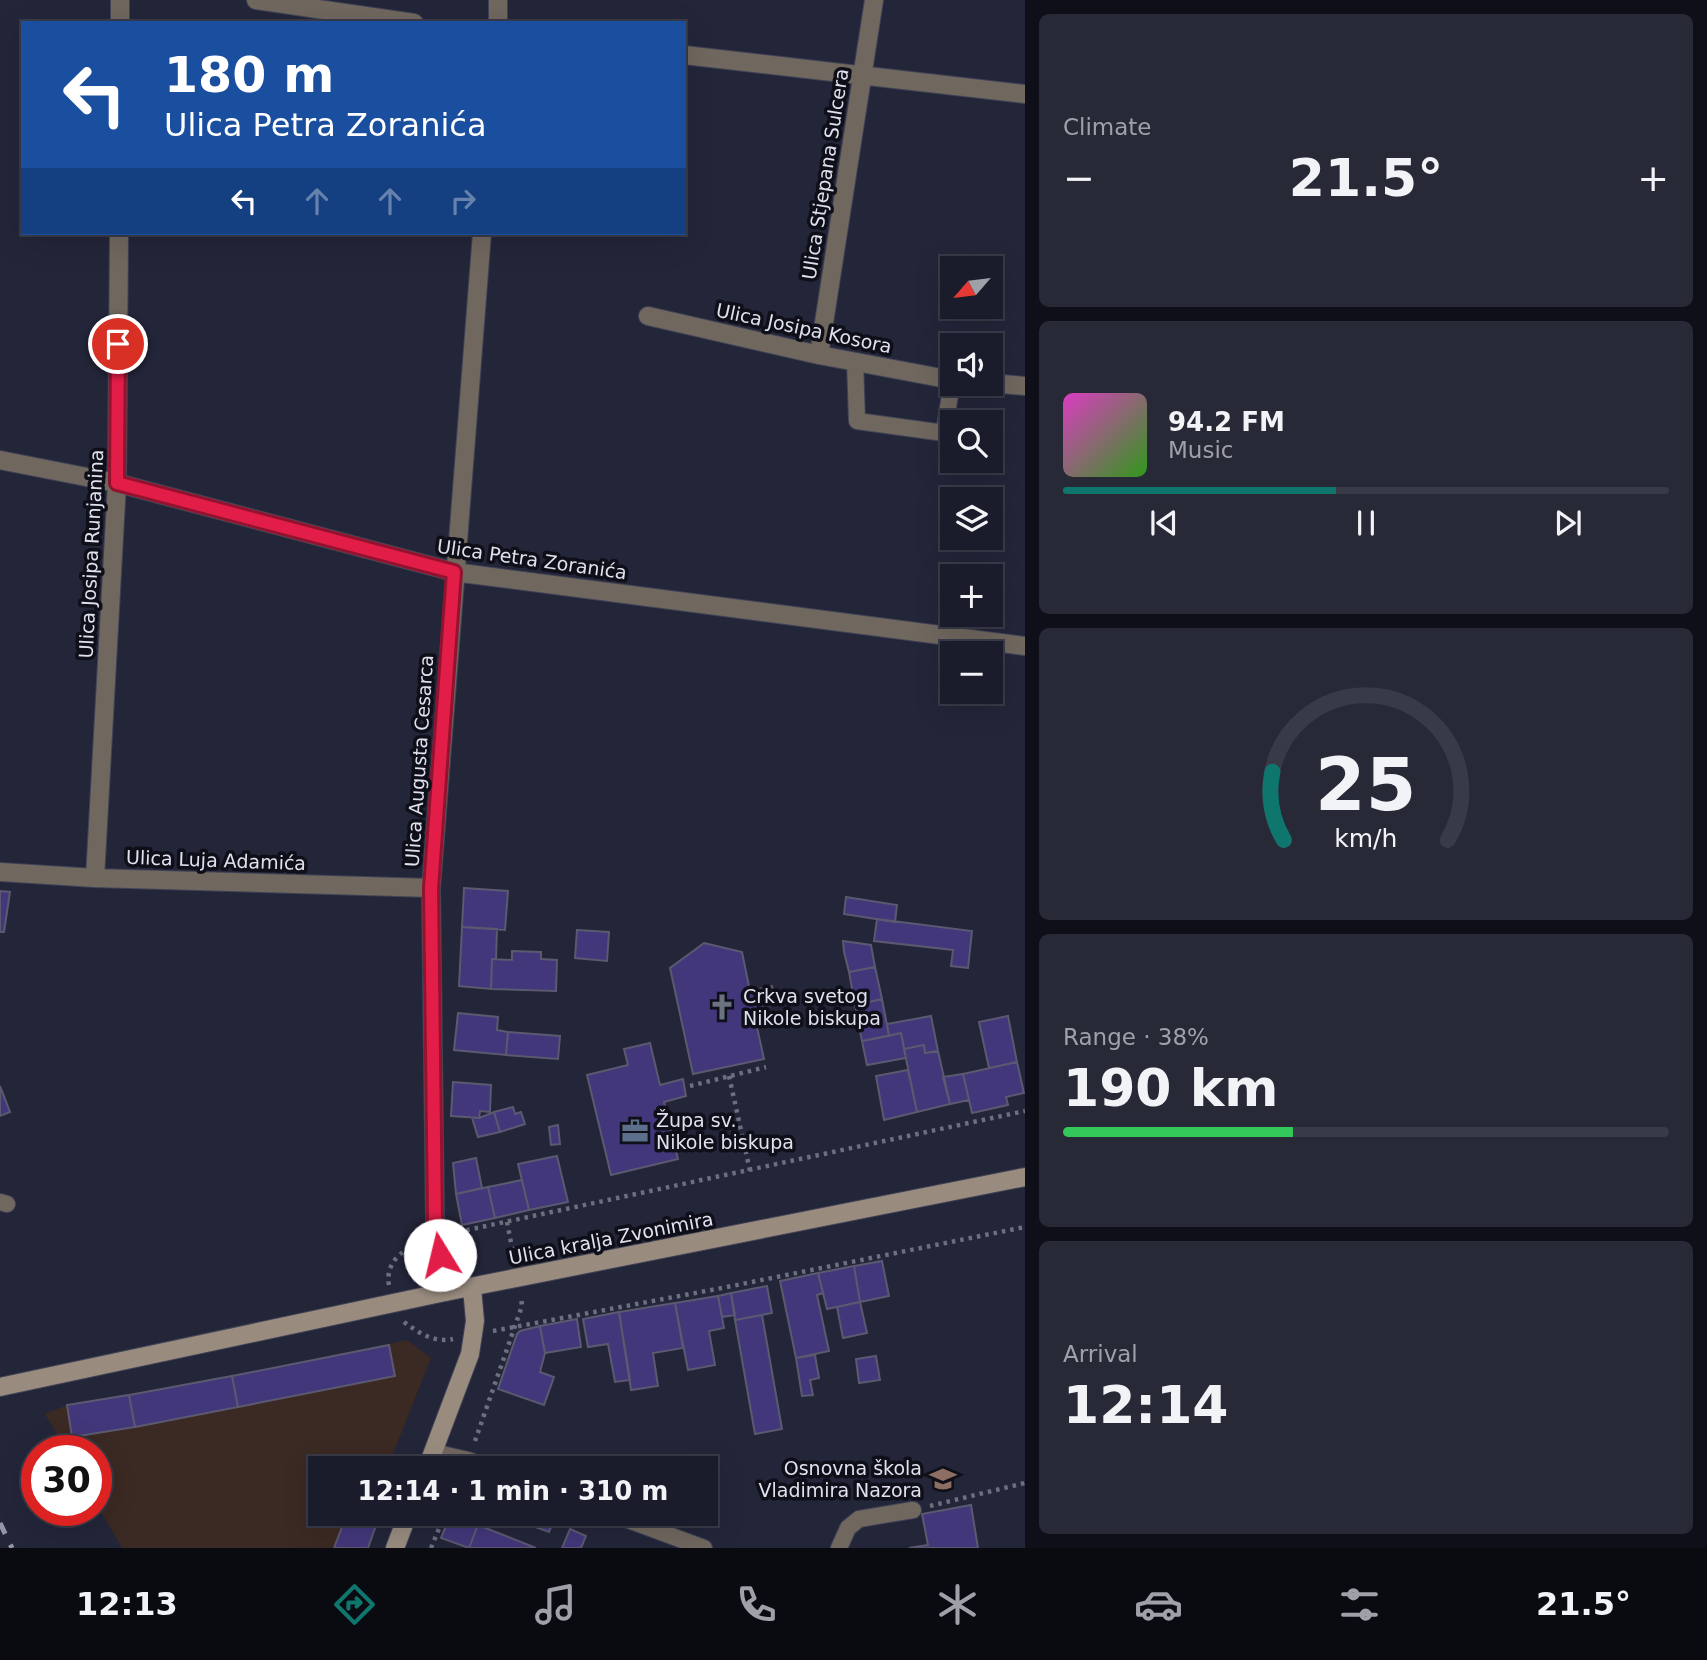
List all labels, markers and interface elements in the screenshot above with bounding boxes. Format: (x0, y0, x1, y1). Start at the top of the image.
text: 180 m (164, 47, 334, 104)
icon: left (49, 49, 140, 140)
street label: Ulica Stjepana Sulcera (797, 67, 853, 281)
text: Ulica Petra Zoranića (164, 106, 487, 144)
text: Climate (1063, 114, 1152, 140)
text: 21.5° (1289, 148, 1443, 208)
text: − (1063, 156, 1095, 200)
text: + (1637, 156, 1669, 200)
icon: left (225, 182, 263, 220)
icon: ahead (298, 182, 336, 220)
icon: ahead (371, 182, 409, 220)
icon: right (444, 182, 482, 220)
north arrow (940, 256, 1003, 318)
map controls (940, 256, 1003, 704)
street label: Ulica Josipa Kosora (714, 299, 894, 357)
pin (88, 314, 148, 374)
icon: arrive (99, 325, 137, 363)
button: sound (940, 333, 1003, 396)
text: 94.2 FM (1168, 407, 1285, 437)
button: search (940, 410, 1003, 473)
text: Music (1168, 437, 1233, 463)
street label: Ulica Josipa Runjanina (75, 449, 107, 659)
button: layers (940, 487, 1003, 550)
icon: previous (1145, 504, 1183, 542)
icon: pause (1347, 504, 1385, 542)
icon: next (1549, 504, 1587, 542)
street label: Ulica Petra Zoranića (436, 535, 628, 583)
button: + (940, 564, 1003, 627)
button: − (940, 641, 1003, 704)
street label: Ulica Augusta Cesarca (401, 654, 437, 868)
text: 25 (1315, 742, 1417, 827)
text: km/h (1334, 824, 1398, 853)
street label: Ulica Luja Adamića (126, 846, 306, 874)
place label: Crkva svetog Nikole biskupa (743, 985, 881, 1029)
church icon: Crkva svetog Nikole biskupa (707, 992, 737, 1022)
text: Range · 38% (1063, 1024, 1209, 1050)
text: 190 km (1063, 1058, 1278, 1118)
place label: Župa sv. Nikole biskupa (656, 1109, 794, 1153)
office icon: Župa sv. Nikole biskupa (620, 1116, 650, 1146)
street label: Ulica kralja Zvonimira (507, 1207, 715, 1269)
position arrow (403, 1218, 477, 1292)
text: Arrival (1063, 1341, 1138, 1367)
text: 12:14 (1063, 1375, 1229, 1435)
speed limit sign: 30 (21, 1435, 112, 1526)
place label: Osnovna škola Vladimira Nazora (759, 1457, 922, 1501)
school or university icon: Osnovna škola Vladimira Nazora (928, 1464, 958, 1494)
text: 12:14 · 1 min · 310 m (358, 1476, 668, 1506)
icon: directions (330, 1580, 379, 1629)
icon: music (531, 1580, 580, 1629)
icon: phone (732, 1580, 781, 1629)
icon: climate (933, 1580, 982, 1629)
icon: car (1134, 1580, 1183, 1629)
icon: filters (1335, 1580, 1384, 1629)
text: 12:13 (76, 1585, 178, 1623)
text: 21.5° (1536, 1585, 1631, 1623)

